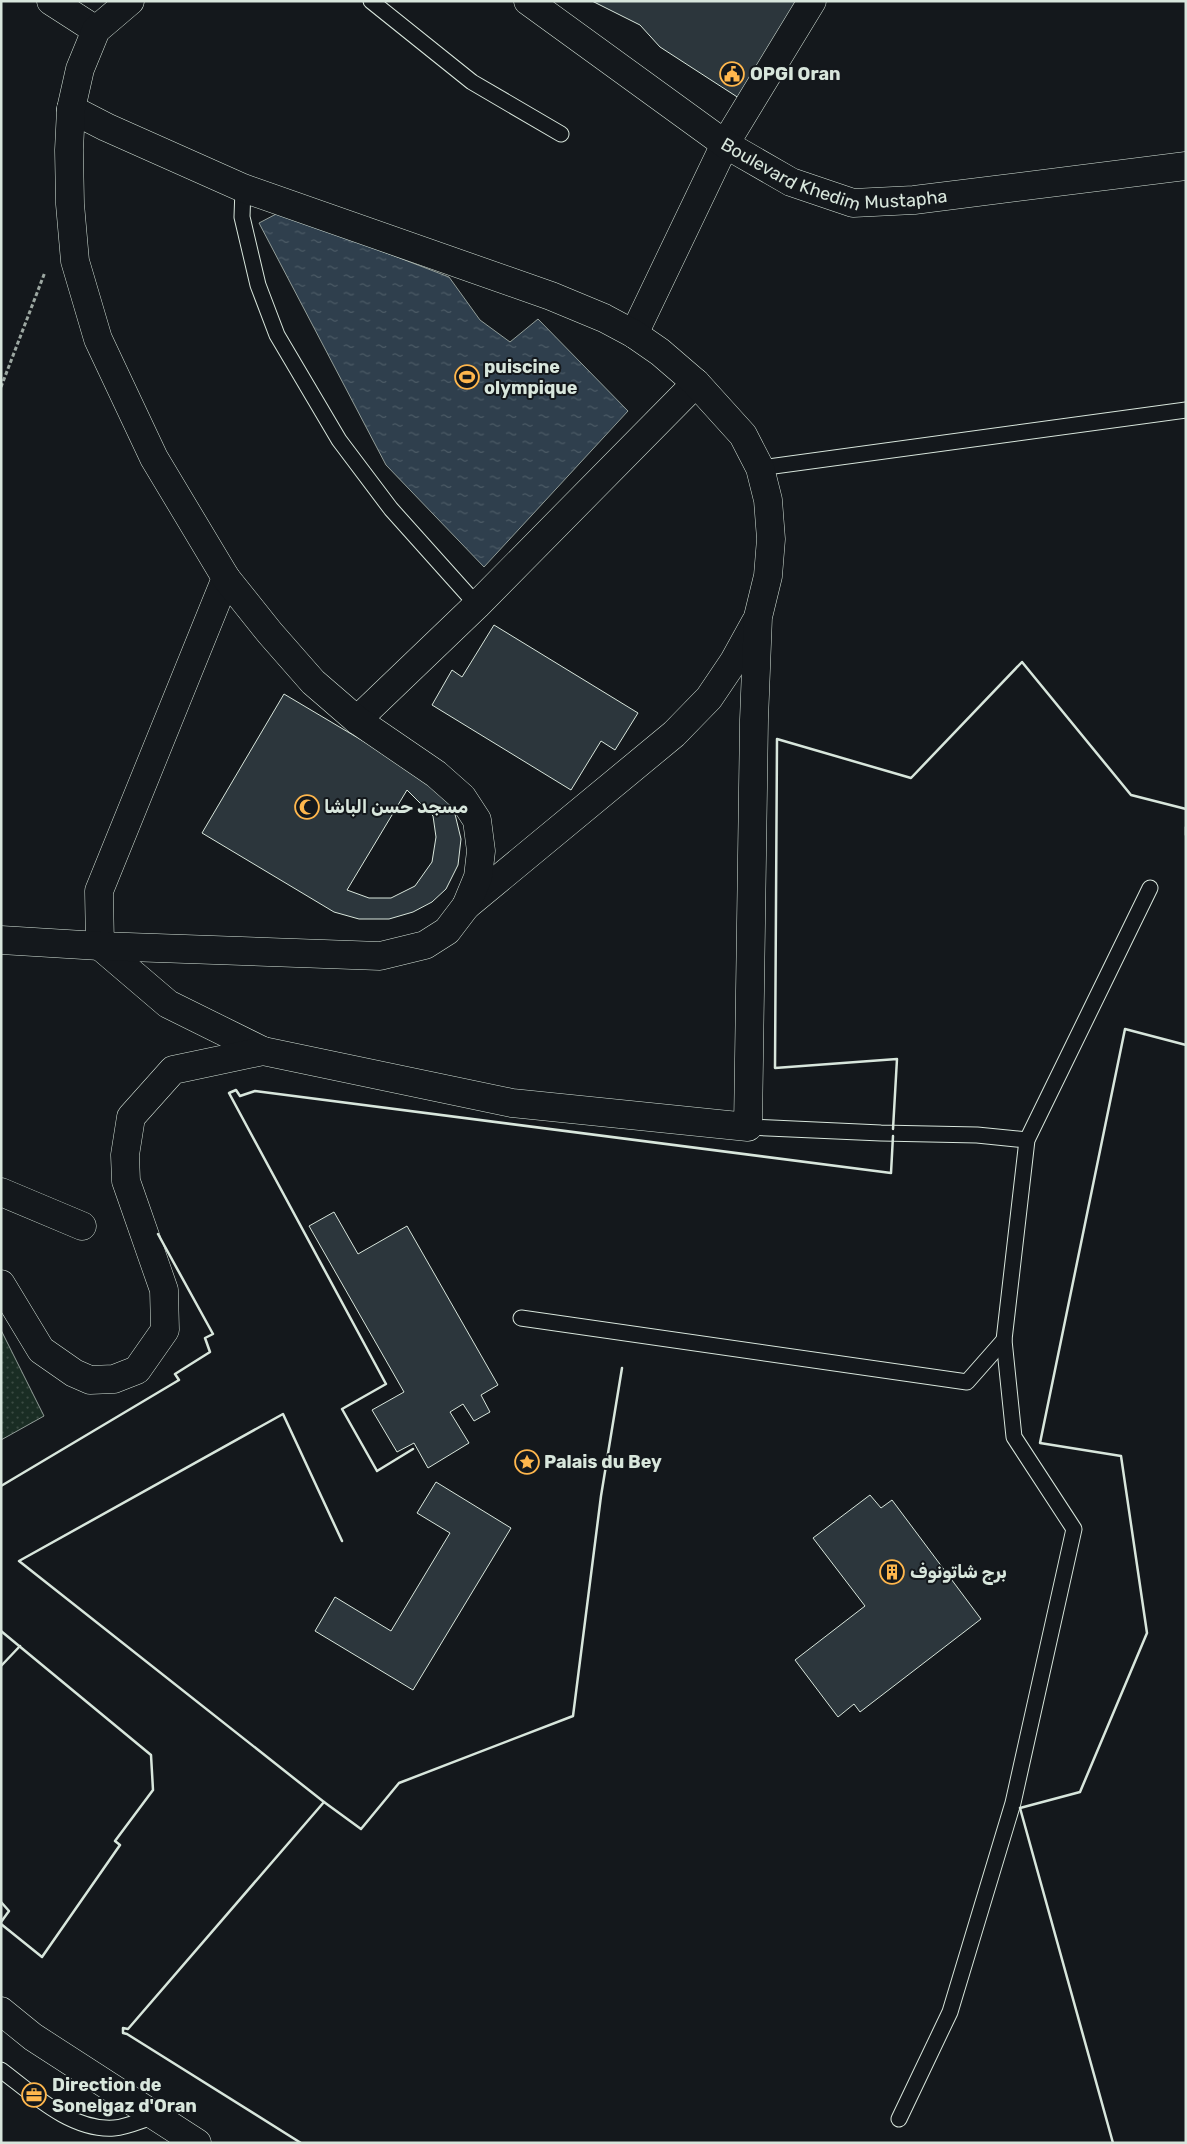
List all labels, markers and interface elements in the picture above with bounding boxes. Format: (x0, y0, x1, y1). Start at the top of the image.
public building icon: OPGI Oran (719, 61, 745, 87)
place label: OPGI Oran (750, 63, 841, 85)
street label: Boulevard Khedim Mustapha (717, 133, 949, 216)
place label: puiscine olympique (484, 356, 578, 399)
sports icon: puiscine olympique (454, 364, 480, 390)
mosque icon: مسجد حسن الباشا (294, 794, 320, 820)
place label: مسجد حسن الباشا (324, 796, 468, 818)
place icon: Palais du Bey (514, 1449, 540, 1475)
place label: Palais du Bey (544, 1451, 662, 1473)
building icon: برج شاتونوف (879, 1559, 905, 1585)
place label: برج شاتونوف (910, 1561, 1007, 1585)
place label: Direction de Sonelgaz d'Oran (52, 2074, 197, 2117)
office icon: Direction de Sonelgaz d'Oran (21, 2082, 47, 2108)

